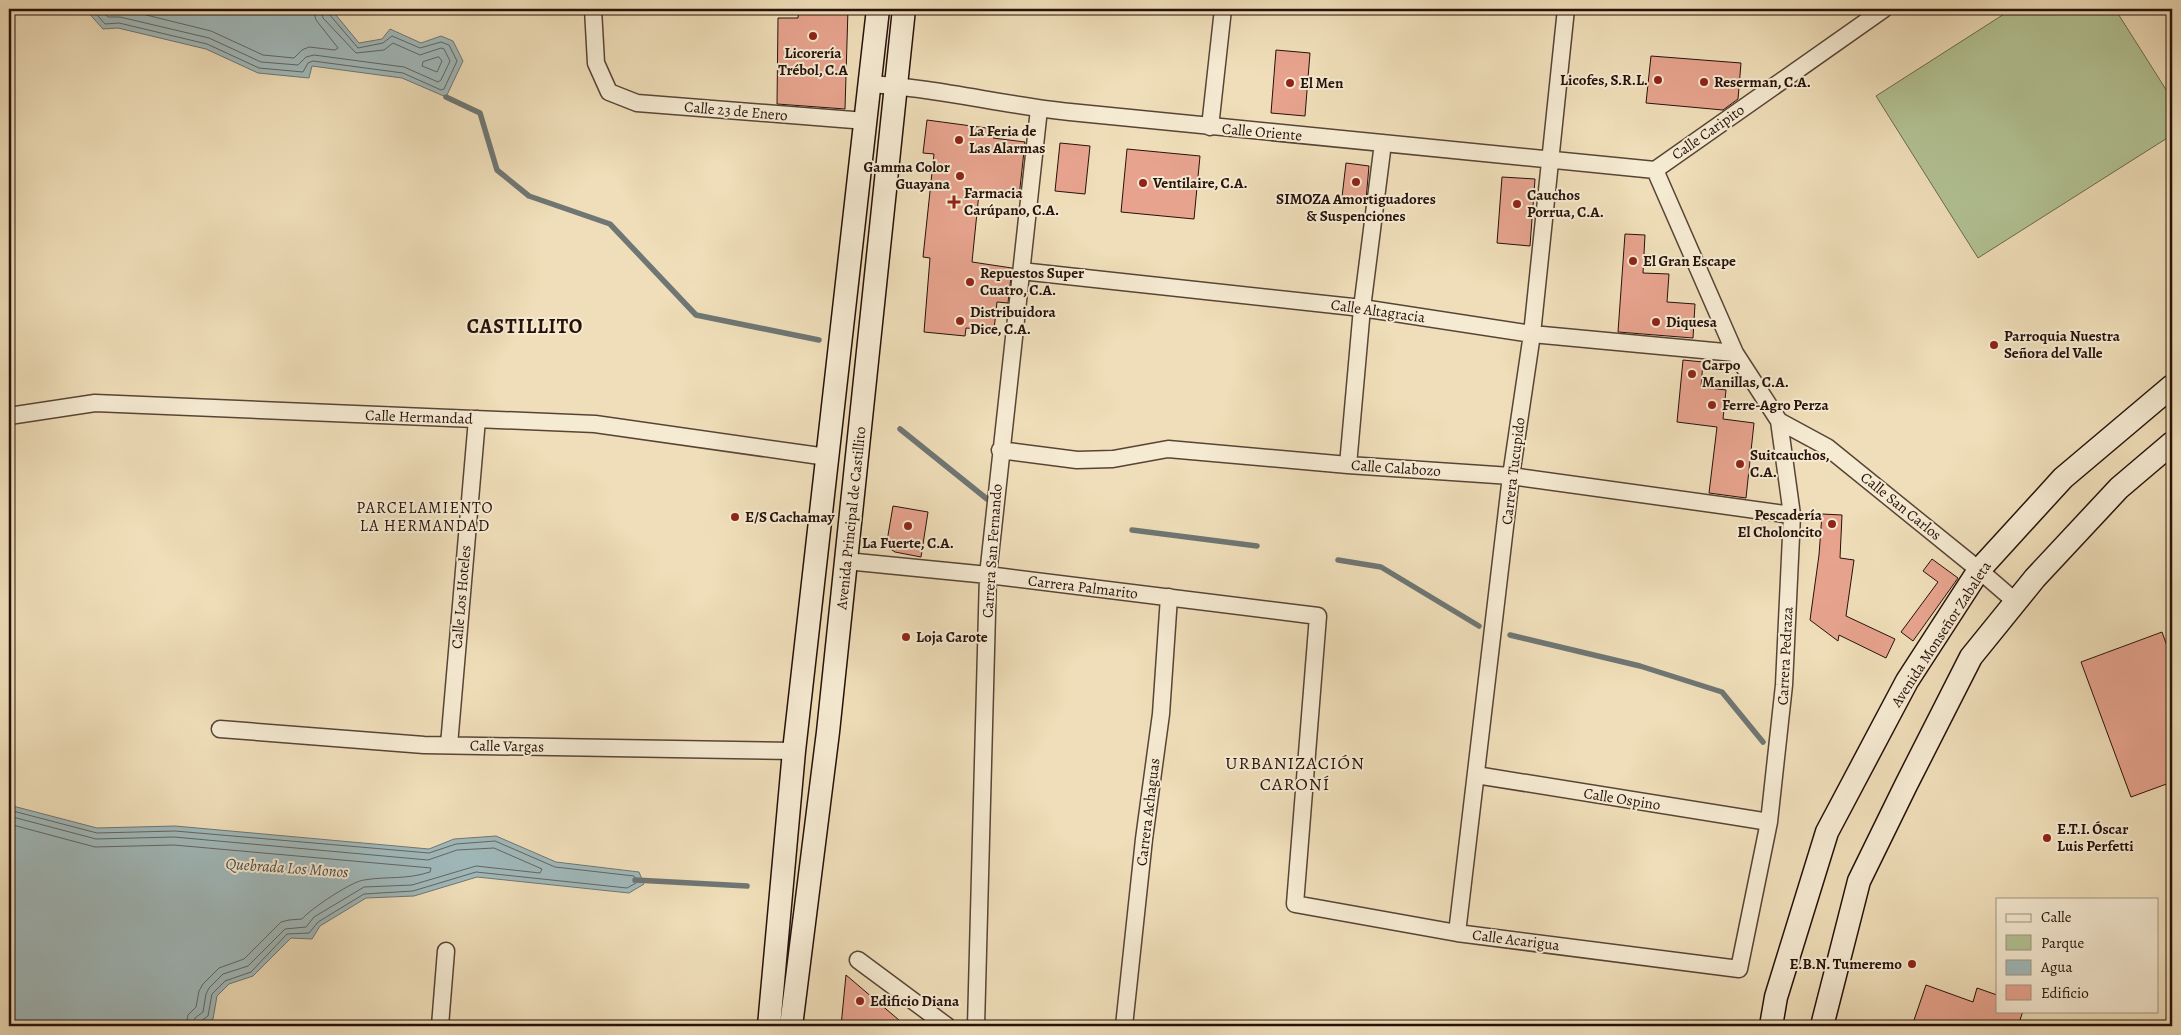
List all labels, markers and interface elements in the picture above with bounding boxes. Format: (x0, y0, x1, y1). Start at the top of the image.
marker: Licorería Trébol, C.A (807, 30, 819, 42)
place label: Licorería Trébol, C.A (778, 43, 848, 80)
place label: Licofes, S.R.L. (1560, 70, 1648, 90)
place label: Reserman, C.A. (1714, 72, 1811, 92)
place label: El Men (1300, 73, 1344, 93)
marker: Licofes, S.R.L. (1652, 74, 1664, 86)
marker: Reserman, C.A. (1698, 76, 1710, 88)
marker: El Men (1284, 77, 1296, 89)
street label: Calle 23 de Enero (683, 97, 789, 125)
street label: Calle Caripito (1668, 100, 1748, 164)
street label: Calle Oriente (1221, 119, 1303, 145)
place label: La Feria de Las Alarmas (969, 121, 1046, 158)
marker: La Feria de Las Alarmas (953, 134, 965, 146)
place label: Gamma Color Guayana (864, 157, 951, 194)
marker: Gamma Color Guayana (954, 170, 966, 182)
place label: Ventilaire, C.A. (1152, 173, 1248, 193)
marker: SIMOZA Amortiguadores & Suspenciones (1350, 176, 1362, 188)
marker: Ventilaire, C.A. (1137, 177, 1149, 189)
place label: Farmacia Carúpano, C.A. (964, 183, 1059, 220)
place label: Cauchos Porrua, C.A. (1527, 185, 1604, 222)
place label: SIMOZA Amortiguadores & Suspenciones (1276, 189, 1436, 226)
marker: Farmacia Carúpano, C.A. (948, 196, 960, 208)
marker: Cauchos Porrua, C.A. (1511, 198, 1523, 210)
place label: El Gran Escape (1643, 251, 1736, 271)
marker: El Gran Escape (1627, 255, 1639, 267)
place label: Repuestos Super Cuatro, C.A. (980, 263, 1084, 300)
marker: Repuestos Super Cuatro, C.A. (964, 276, 976, 288)
street label: Calle Altagracia (1330, 294, 1426, 328)
place label: Distribuidora Dice, C.A. (970, 302, 1056, 339)
place label: Diquesa (1666, 312, 1718, 332)
district label: CASTILLITO (467, 313, 583, 340)
marker: Distribuidora Dice, C.A. (954, 315, 966, 327)
marker: Diquesa (1650, 316, 1662, 328)
place label: Parroquia Nuestra Señora del Valle (2004, 326, 2121, 363)
marker: Parroquia Nuestra Señora del Valle (1988, 339, 2000, 351)
place label: Carpo Manillas, C.A. (1702, 355, 1789, 392)
marker: Carpo Manillas, C.A. (1686, 368, 1698, 380)
place label: Ferre-Agro Perza (1722, 395, 1829, 415)
marker: Ferre-Agro Perza (1706, 399, 1718, 411)
street label: Calle Hermandad (365, 405, 474, 429)
street label: Carrera Tucupido (1496, 416, 1530, 526)
street label: Avenida Principal de Castillito (831, 426, 871, 611)
place label: Suitcauchos, C.A. (1750, 445, 1830, 482)
street label: Calle Calabozo (1350, 455, 1442, 481)
marker: Suitcauchos, C.A. (1734, 458, 1746, 470)
street label: Calle San Carlos (1856, 467, 1946, 545)
street label: Carrera San Fernando (977, 483, 1007, 619)
district label: PARCELAMIENTO LA HERMANDAD (356, 497, 494, 537)
place label: Pescadería El Choloncito (1738, 505, 1823, 542)
place label: E/S Cachamay (745, 507, 835, 527)
marker: E/S Cachamay (729, 511, 741, 523)
marker: Pescadería El Choloncito (1826, 518, 1838, 530)
marker: La Fuerte, C.A. (902, 520, 914, 532)
place label: La Fuerte, C.A. (862, 533, 954, 553)
street label: Calle Los Hoteles (447, 544, 475, 650)
street label: Avenida Monseñor Zabaleta (1886, 557, 1996, 712)
street label: Carrera Palmarito (1027, 570, 1139, 604)
street label: Carrera Pedraza (1772, 606, 1798, 706)
place label: Loja Carote (916, 627, 988, 647)
marker: Loja Carote (900, 631, 912, 643)
street label: Calle Vargas (470, 735, 544, 757)
district label: URBANIZACIÓN CARONÍ (1225, 751, 1365, 796)
street label: Carrera Achaguas (1131, 757, 1165, 867)
street label: Calle Ospino (1582, 783, 1662, 815)
place label: E.T.I. Óscar Luis Perfetti (2057, 819, 2134, 856)
marker: E.T.I. Óscar Luis Perfetti (2041, 832, 2053, 844)
water label: Quebrada Los Monos (225, 853, 350, 883)
legend (1996, 898, 2158, 1012)
text: Calle (2041, 907, 2072, 927)
street label: Calle Acarigua (1471, 925, 1561, 955)
text: Parque (2041, 933, 2084, 953)
place label: E.B.N. Tumeremo (1789, 954, 1902, 974)
text: Agua (2040, 957, 2072, 977)
marker: E.B.N. Tumeremo (1906, 958, 1918, 970)
text: Edificio (2041, 983, 2089, 1003)
place label: Edificio Diana (870, 991, 960, 1011)
marker: Edificio Diana (854, 995, 866, 1007)

